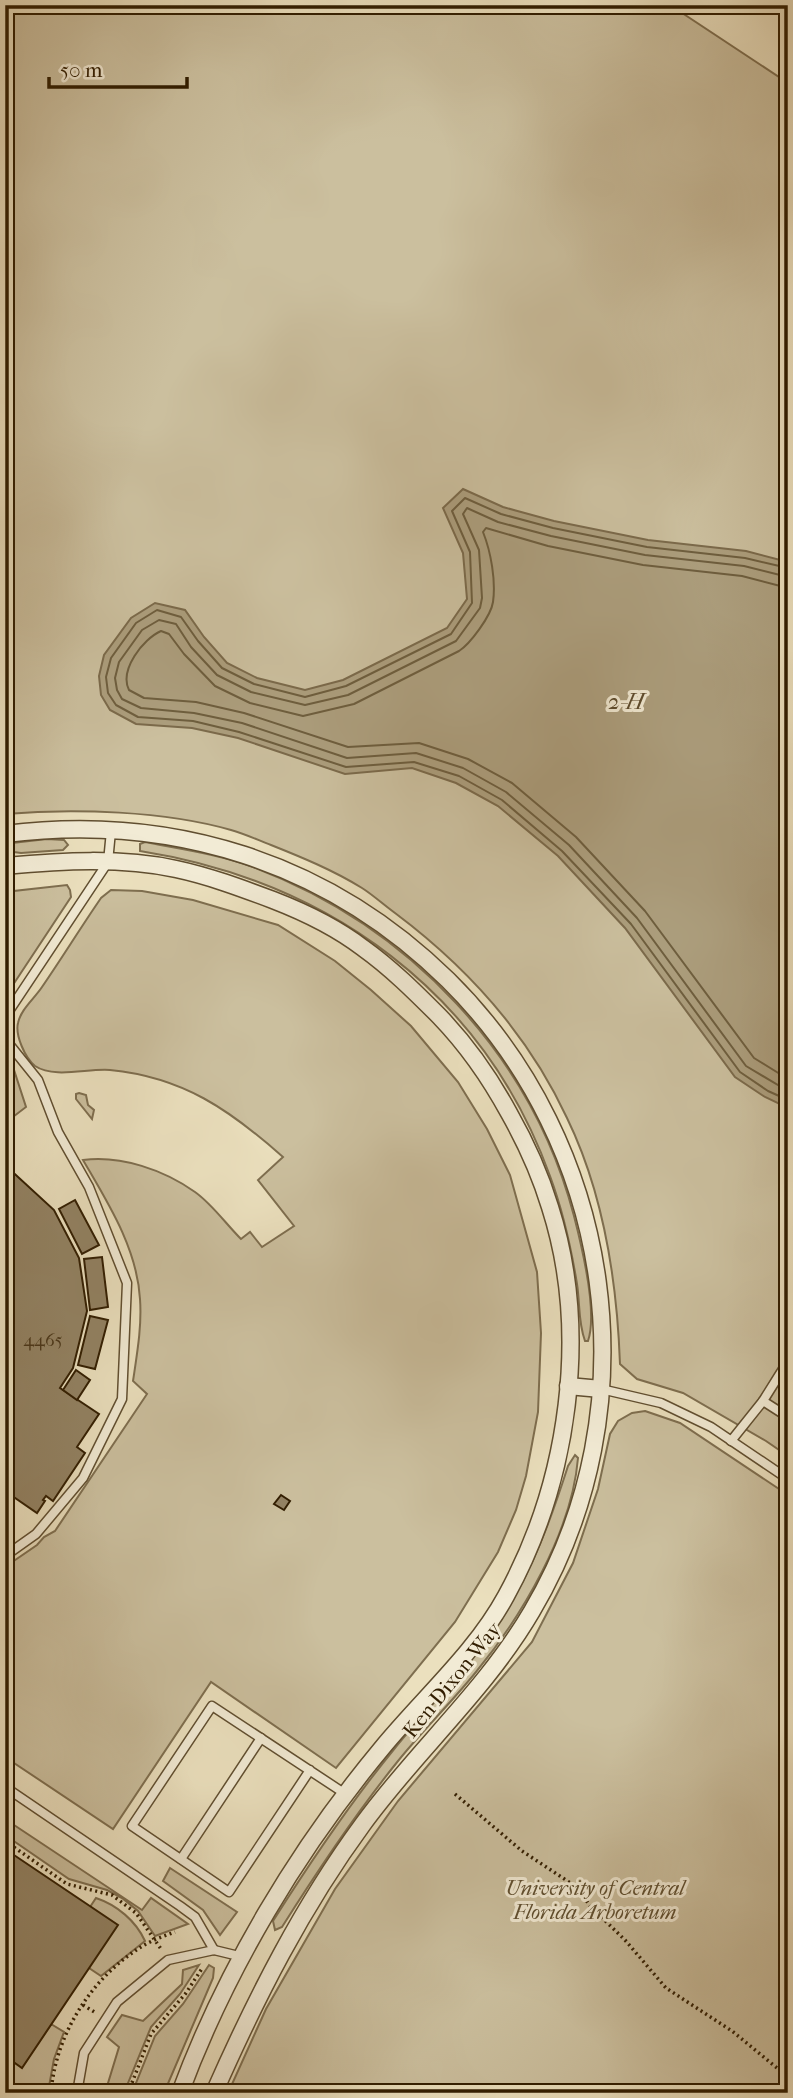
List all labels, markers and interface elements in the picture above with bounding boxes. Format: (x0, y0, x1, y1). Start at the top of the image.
scale bar (49, 46, 187, 90)
text: 50 m (60, 58, 103, 82)
water label: 2-H (608, 688, 647, 715)
house number: 4465 (24, 1330, 63, 1351)
street label: Ken Dixon Way (398, 1617, 506, 1743)
park label: University of Central Florida Arboretum (505, 1876, 688, 1924)

